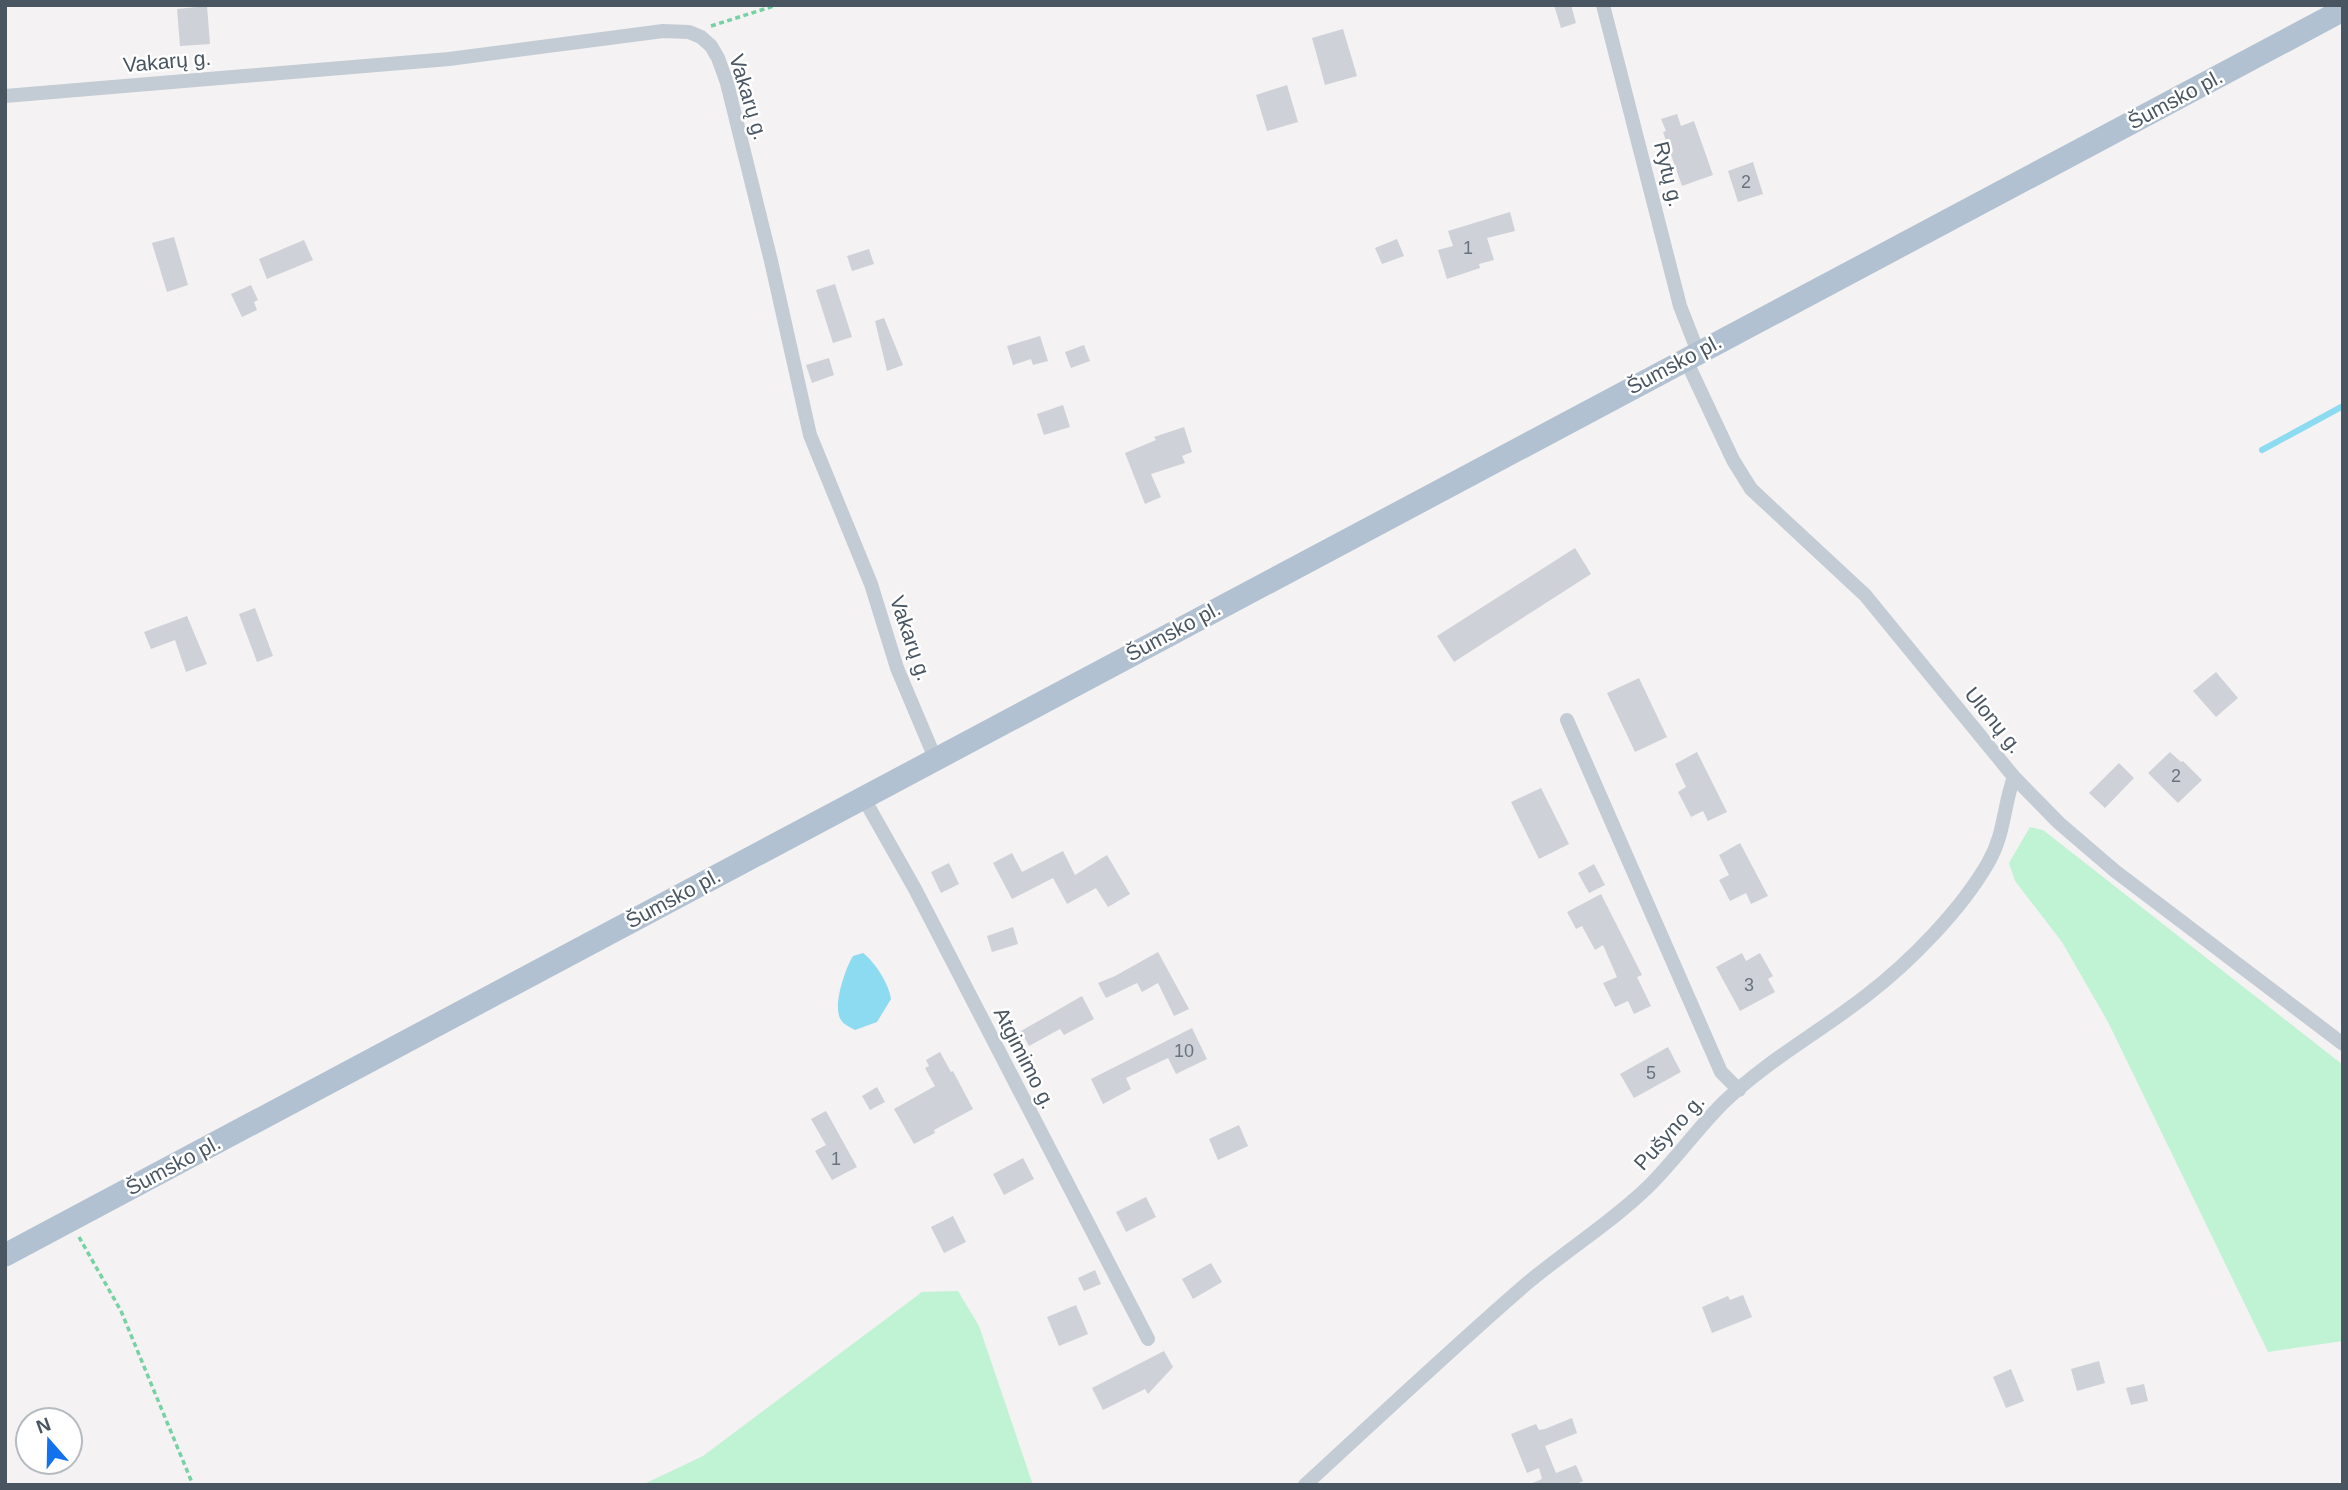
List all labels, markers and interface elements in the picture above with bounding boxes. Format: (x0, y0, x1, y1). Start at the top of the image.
street label: Vakarų g. (122, 46, 212, 76)
street label: Vakarų g. (725, 51, 773, 143)
street label: Šumsko pl. (2124, 64, 2226, 134)
street label: Rytų g. (1650, 139, 1688, 209)
house number: 2 (1741, 172, 1751, 192)
house number: 1 (1463, 238, 1473, 258)
street label: Šumsko pl. (1623, 329, 1725, 399)
street label: Vakarų g. (886, 592, 936, 684)
street label: Šumsko pl. (1122, 596, 1224, 666)
street label: Ulonų g. (1960, 682, 2028, 758)
house number: 2 (2171, 766, 2181, 786)
street label: Šumsko pl. (622, 863, 724, 933)
house number: 3 (1744, 975, 1754, 995)
street label: Atgimimo g. (990, 1003, 1060, 1113)
house number: 10 (1174, 1041, 1194, 1061)
house number: 5 (1646, 1063, 1656, 1083)
street label: Pušyno g. (1629, 1090, 1709, 1174)
street label: Šumsko pl. (122, 1130, 224, 1200)
house number: 1 (831, 1149, 841, 1169)
north arrow (14, 1406, 84, 1476)
text: N (33, 1413, 53, 1438)

